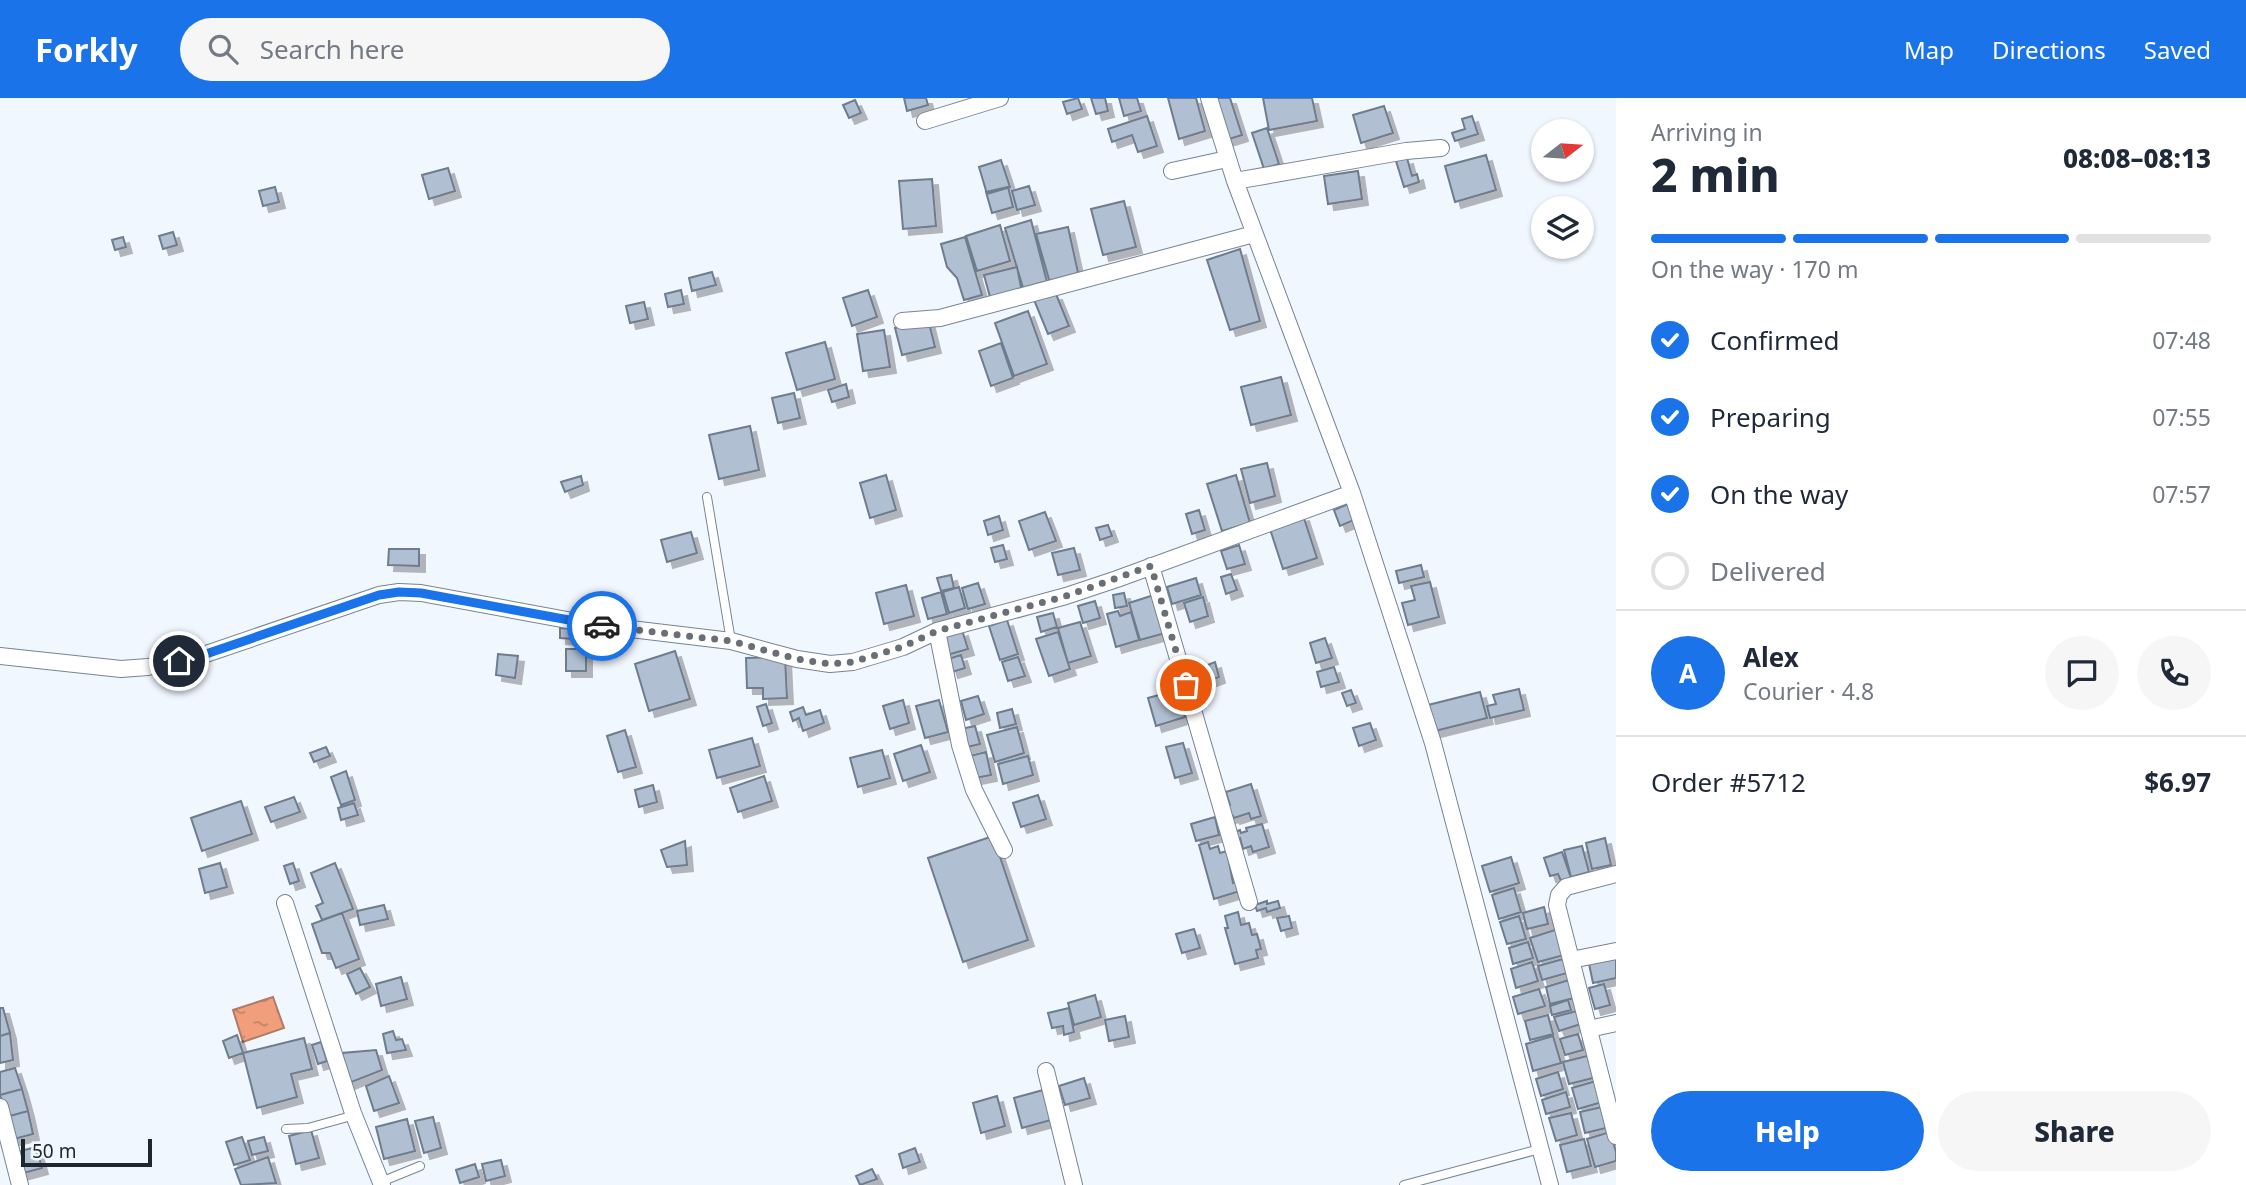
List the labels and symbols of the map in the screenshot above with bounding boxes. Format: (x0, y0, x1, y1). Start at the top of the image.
north arrow (1531, 119, 1594, 182)
courier (567, 591, 637, 661)
pin (149, 631, 209, 691)
pin (1156, 655, 1216, 715)
scale bar (21, 1136, 152, 1168)

